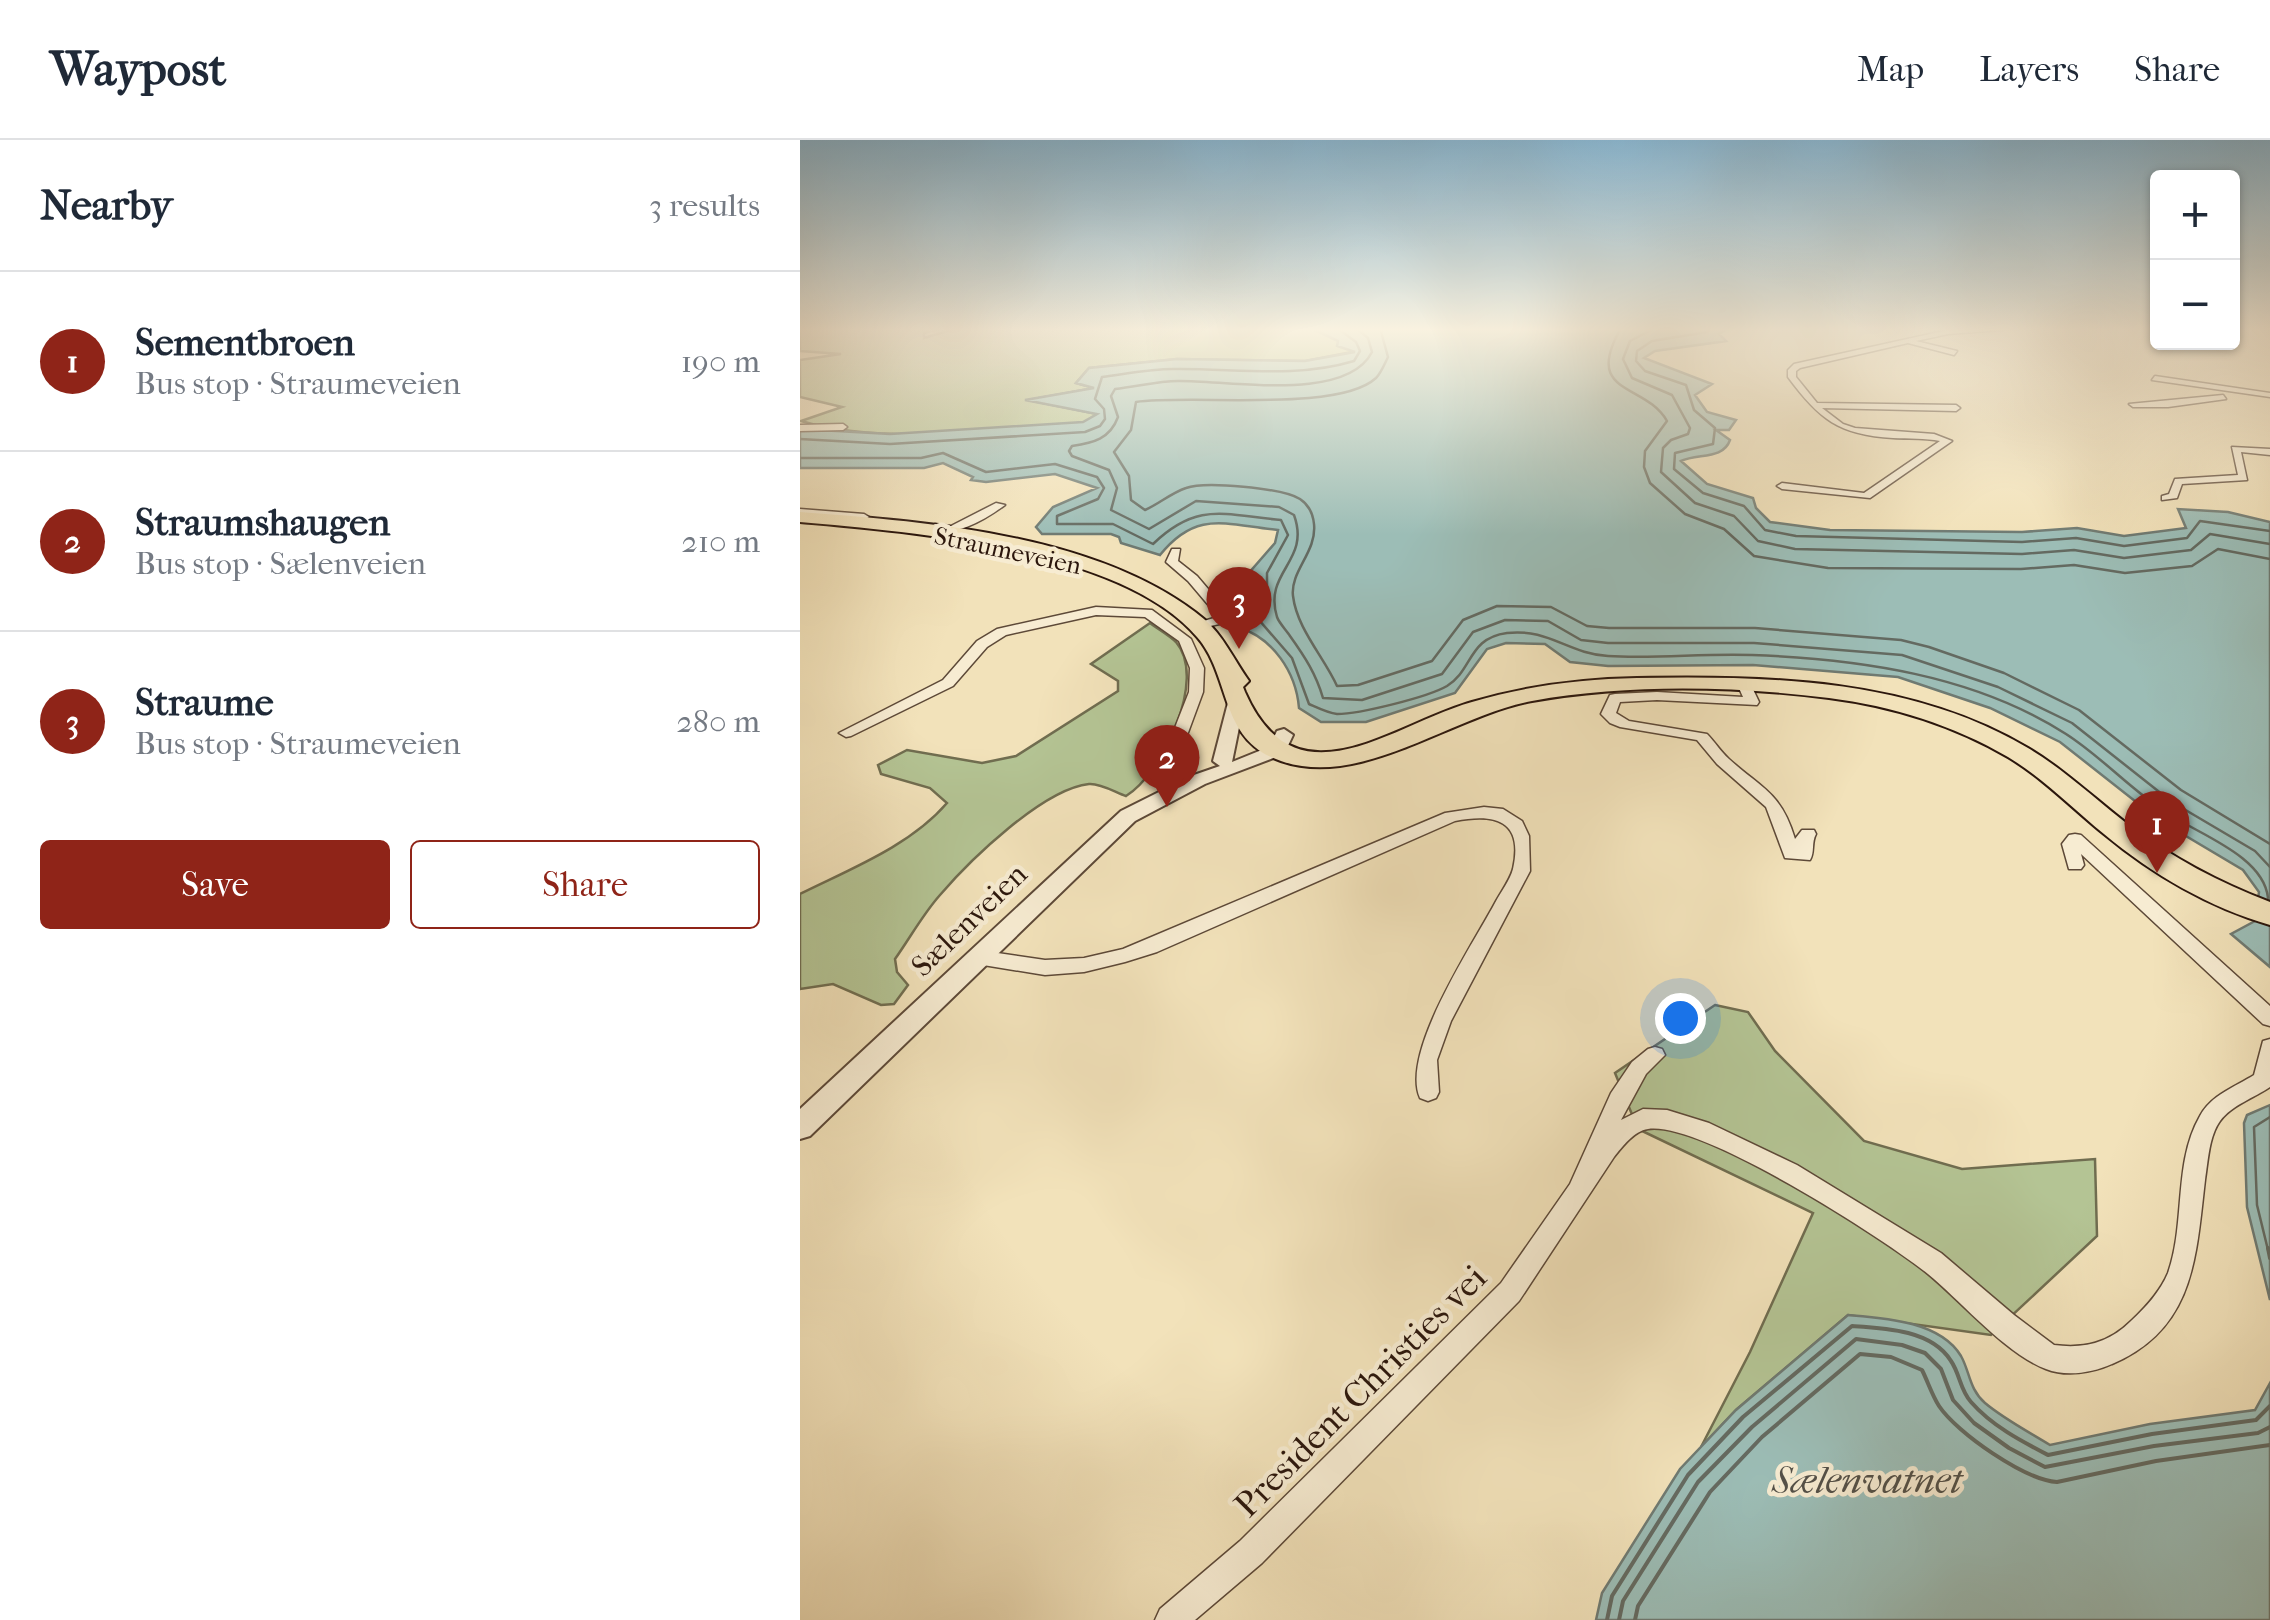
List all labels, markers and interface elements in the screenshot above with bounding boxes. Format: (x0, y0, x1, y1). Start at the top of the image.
text: Waypost (50, 41, 226, 97)
text: Map (1857, 49, 1924, 90)
text: Layers (1979, 49, 2079, 90)
text: Share (2134, 49, 2220, 90)
map controls (2150, 170, 2240, 350)
button: + (2150, 170, 2240, 260)
text: Nearby (40, 181, 172, 230)
text: 3 results (649, 187, 760, 224)
button: − (2150, 260, 2240, 350)
text: Sementbroen (135, 320, 355, 365)
text: 1 (67, 343, 78, 380)
text: 190 m (681, 343, 760, 380)
text: Bus stop · Straumeveien (135, 365, 461, 402)
text: Straumshaugen (135, 500, 390, 545)
street label: Straumeveien (932, 521, 1084, 580)
text: 2 (64, 523, 81, 560)
text: 210 m (681, 523, 760, 560)
text: Bus stop · Sælenveien (135, 545, 426, 582)
pin: 3 (1206, 566, 1272, 649)
text: Straume (135, 680, 274, 725)
text: 3 (66, 703, 79, 740)
text: 280 m (676, 703, 760, 740)
pin: 2 (1134, 724, 1200, 807)
text: Bus stop · Straumeveien (135, 725, 461, 762)
pin: 1 (2124, 790, 2190, 873)
button: Save (40, 840, 390, 929)
button: Share (410, 840, 760, 929)
street label: Sælenveien (904, 856, 1035, 984)
your location (1655, 993, 1706, 1044)
street label: President Christies vei (1226, 1257, 1495, 1526)
water label: Sælenvatnet (1771, 1458, 1964, 1503)

